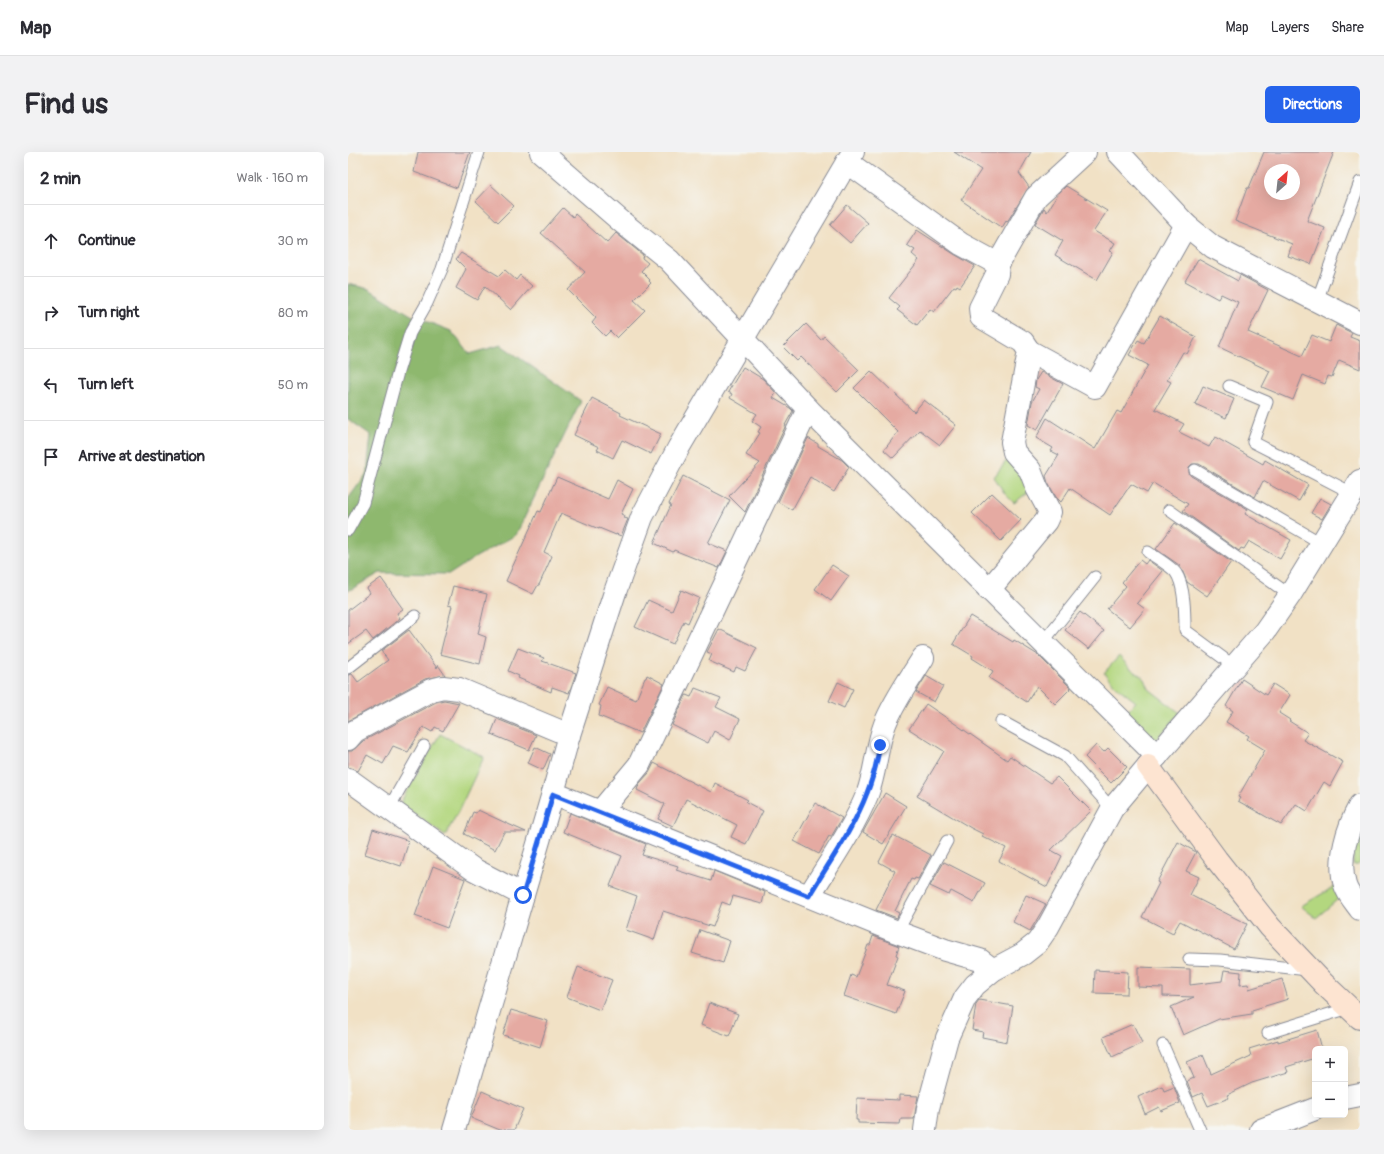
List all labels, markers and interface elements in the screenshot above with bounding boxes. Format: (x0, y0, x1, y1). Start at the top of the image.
text: Map (20, 16, 51, 40)
text: Map (1226, 19, 1249, 36)
text: Layers (1271, 19, 1309, 36)
text: Share (1331, 19, 1364, 36)
button: Directions (1265, 86, 1360, 123)
text: Find us (24, 87, 108, 122)
north arrow (1264, 164, 1300, 200)
text: 2 min (40, 168, 81, 189)
text: Walk · 160 m (237, 170, 308, 186)
icon: ahead (40, 230, 62, 252)
text: Continue (78, 231, 136, 250)
text: 30 m (278, 233, 308, 249)
icon: right (40, 302, 62, 324)
text: Turn right (78, 303, 139, 322)
text: 80 m (278, 305, 308, 321)
icon: left (40, 374, 62, 396)
text: Turn left (78, 375, 134, 394)
text: 50 m (278, 377, 308, 393)
icon: arrive (40, 446, 62, 468)
text: Arrive at destination (78, 447, 205, 466)
route end (871, 736, 889, 754)
route start (514, 886, 532, 904)
map controls (1312, 1046, 1348, 1118)
button: + (1312, 1046, 1348, 1082)
button: − (1312, 1082, 1348, 1118)

